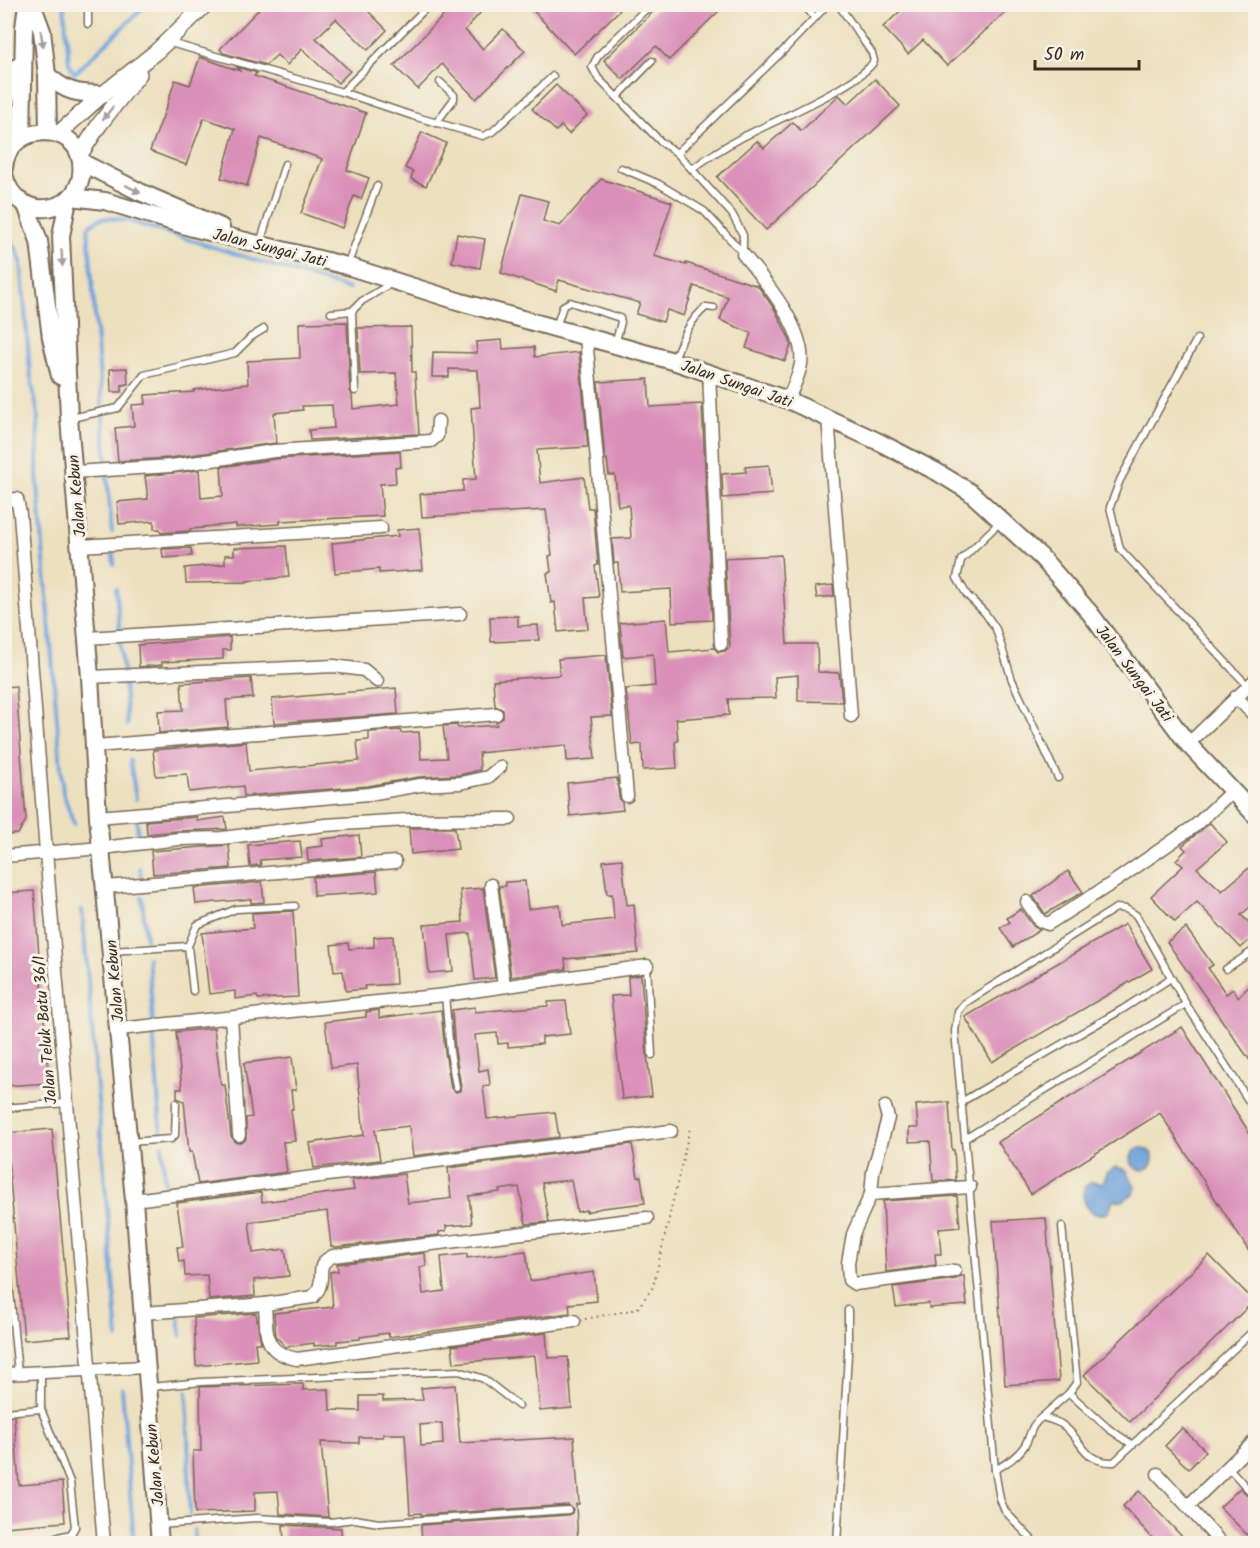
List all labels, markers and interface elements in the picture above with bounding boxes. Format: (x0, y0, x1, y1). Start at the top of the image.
one-way arrow (38, 30, 47, 49)
scale bar (1035, 33, 1138, 71)
text: 50 m (1044, 41, 1084, 70)
one-way arrow (102, 105, 115, 121)
one-way arrow (124, 183, 142, 193)
street label: Jalan Sungai Jati (210, 222, 330, 275)
one-way arrow (58, 249, 67, 268)
street label: Jalan Sungai Jati (677, 354, 797, 416)
street label: Jalan Kebun (61, 454, 94, 538)
street label: Jalan Sungai Jati (1089, 620, 1180, 729)
street label: Jalan Kebun (99, 939, 132, 1023)
street label: Jalan Teluk Batu 36/1 (27, 954, 64, 1105)
street label: Jalan Kebun (139, 1423, 172, 1507)

